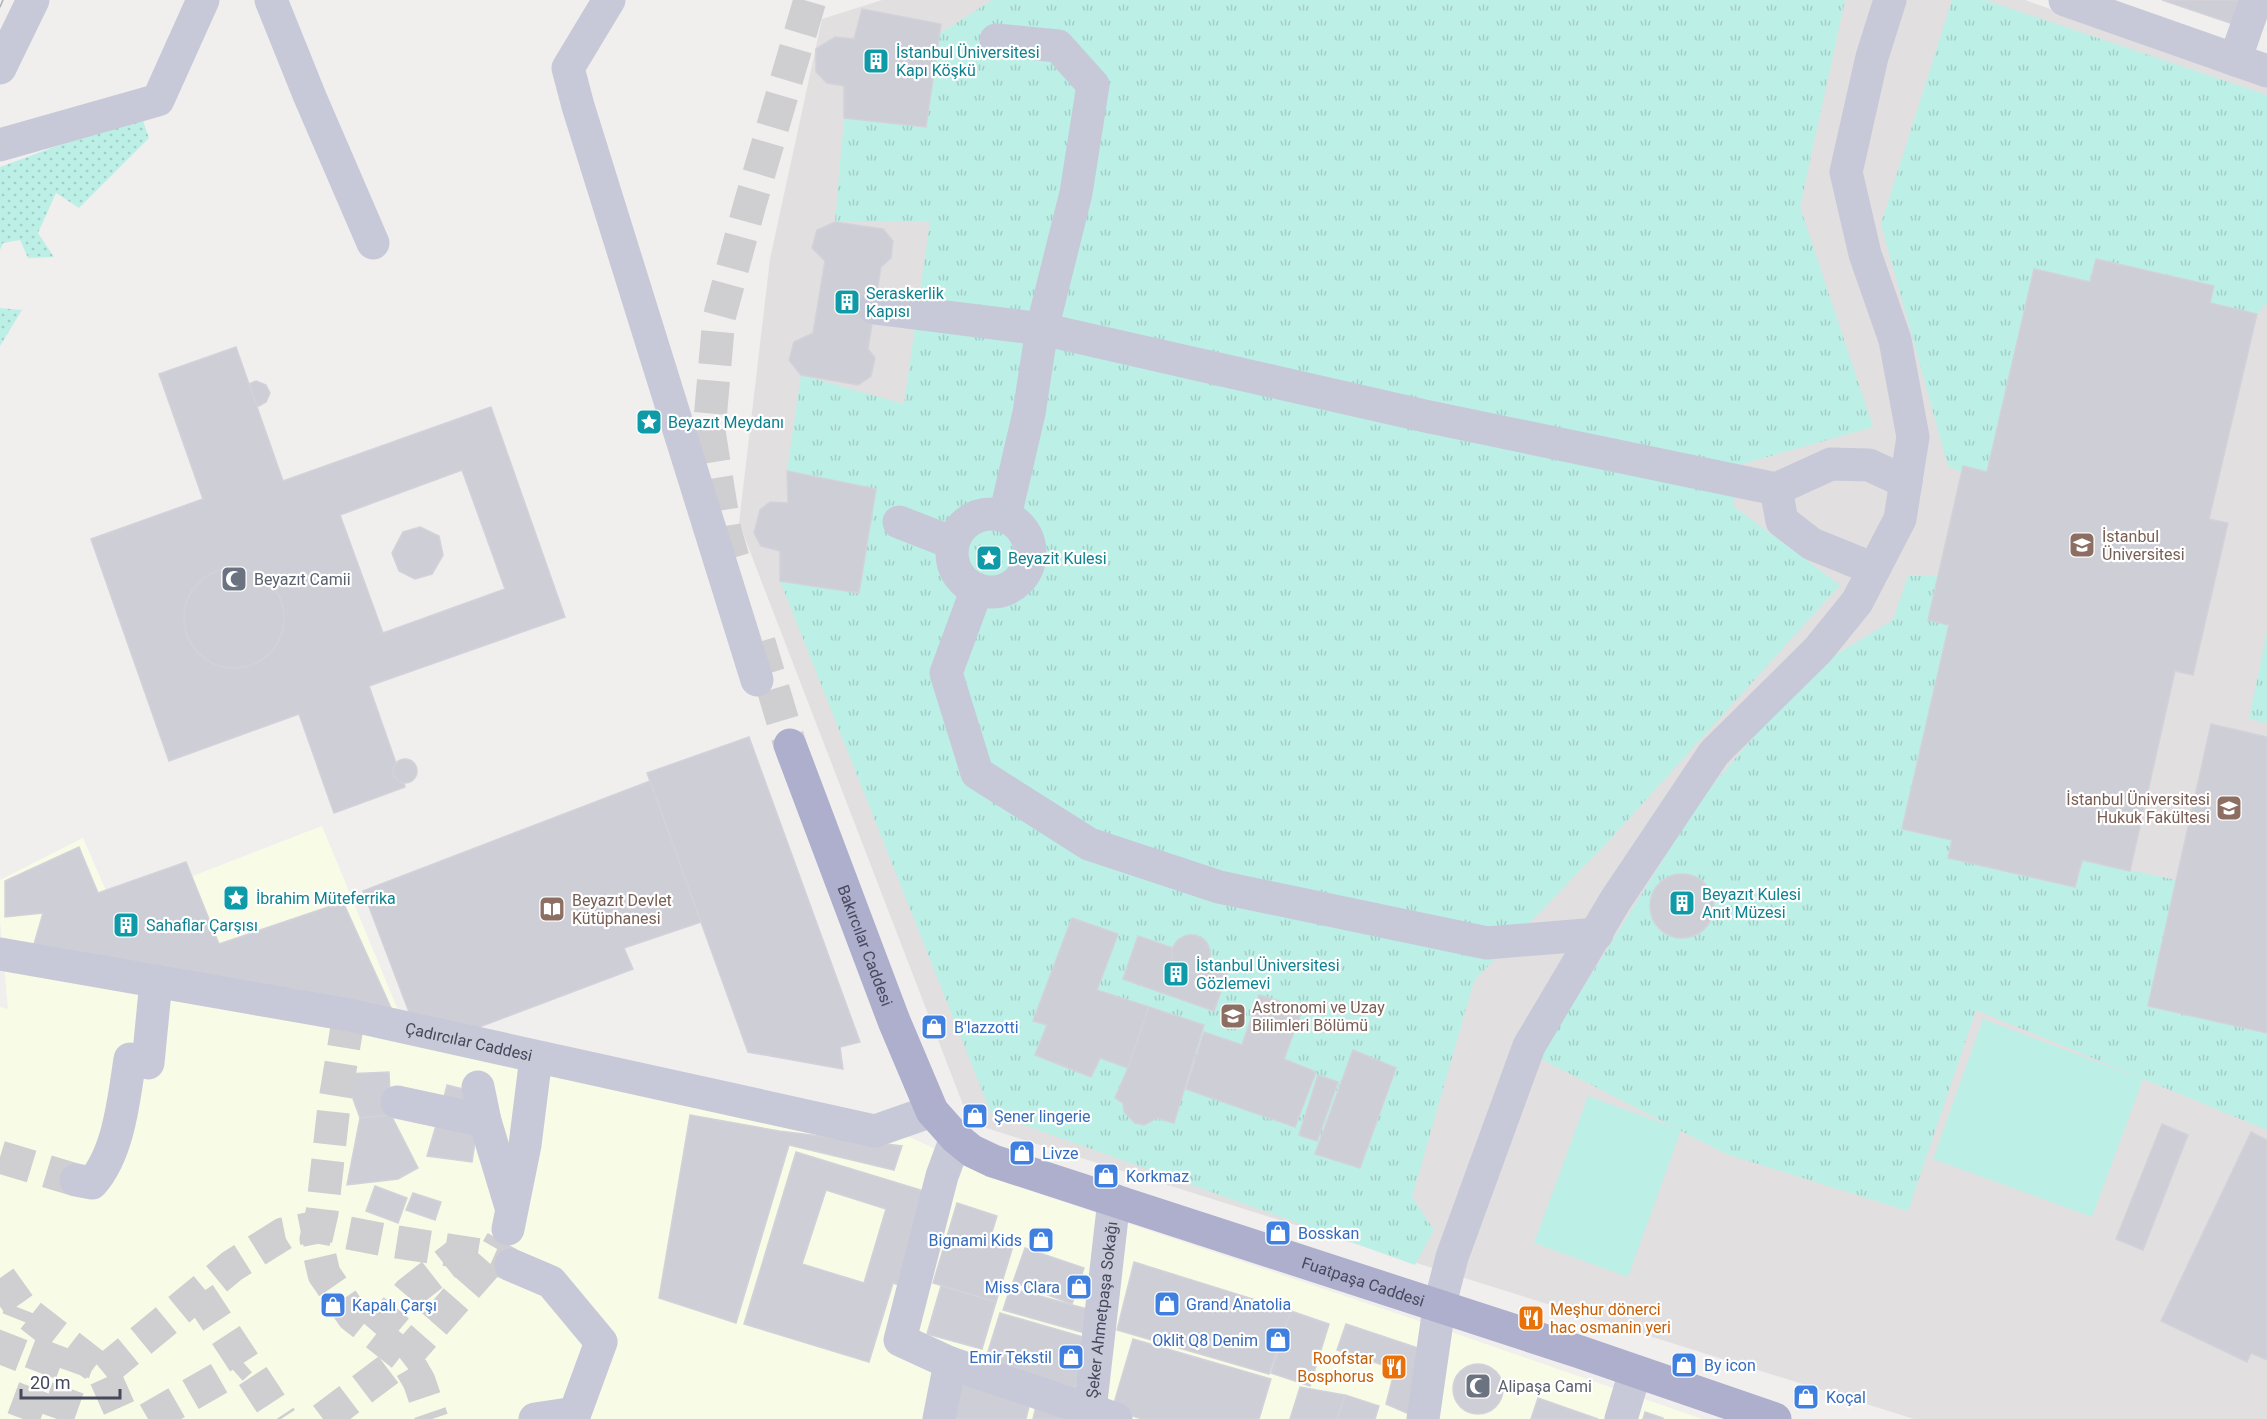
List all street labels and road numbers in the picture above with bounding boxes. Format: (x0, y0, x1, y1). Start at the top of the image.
street label: Bakırcılar Caddesi (834, 882, 896, 1009)
street label: Çadırcılar Caddesi (403, 1019, 534, 1065)
street label: Şeker Ahmetpaşa Sokağı (1082, 1220, 1121, 1399)
street label: Fuatpaşa Caddesi (1299, 1253, 1427, 1311)

